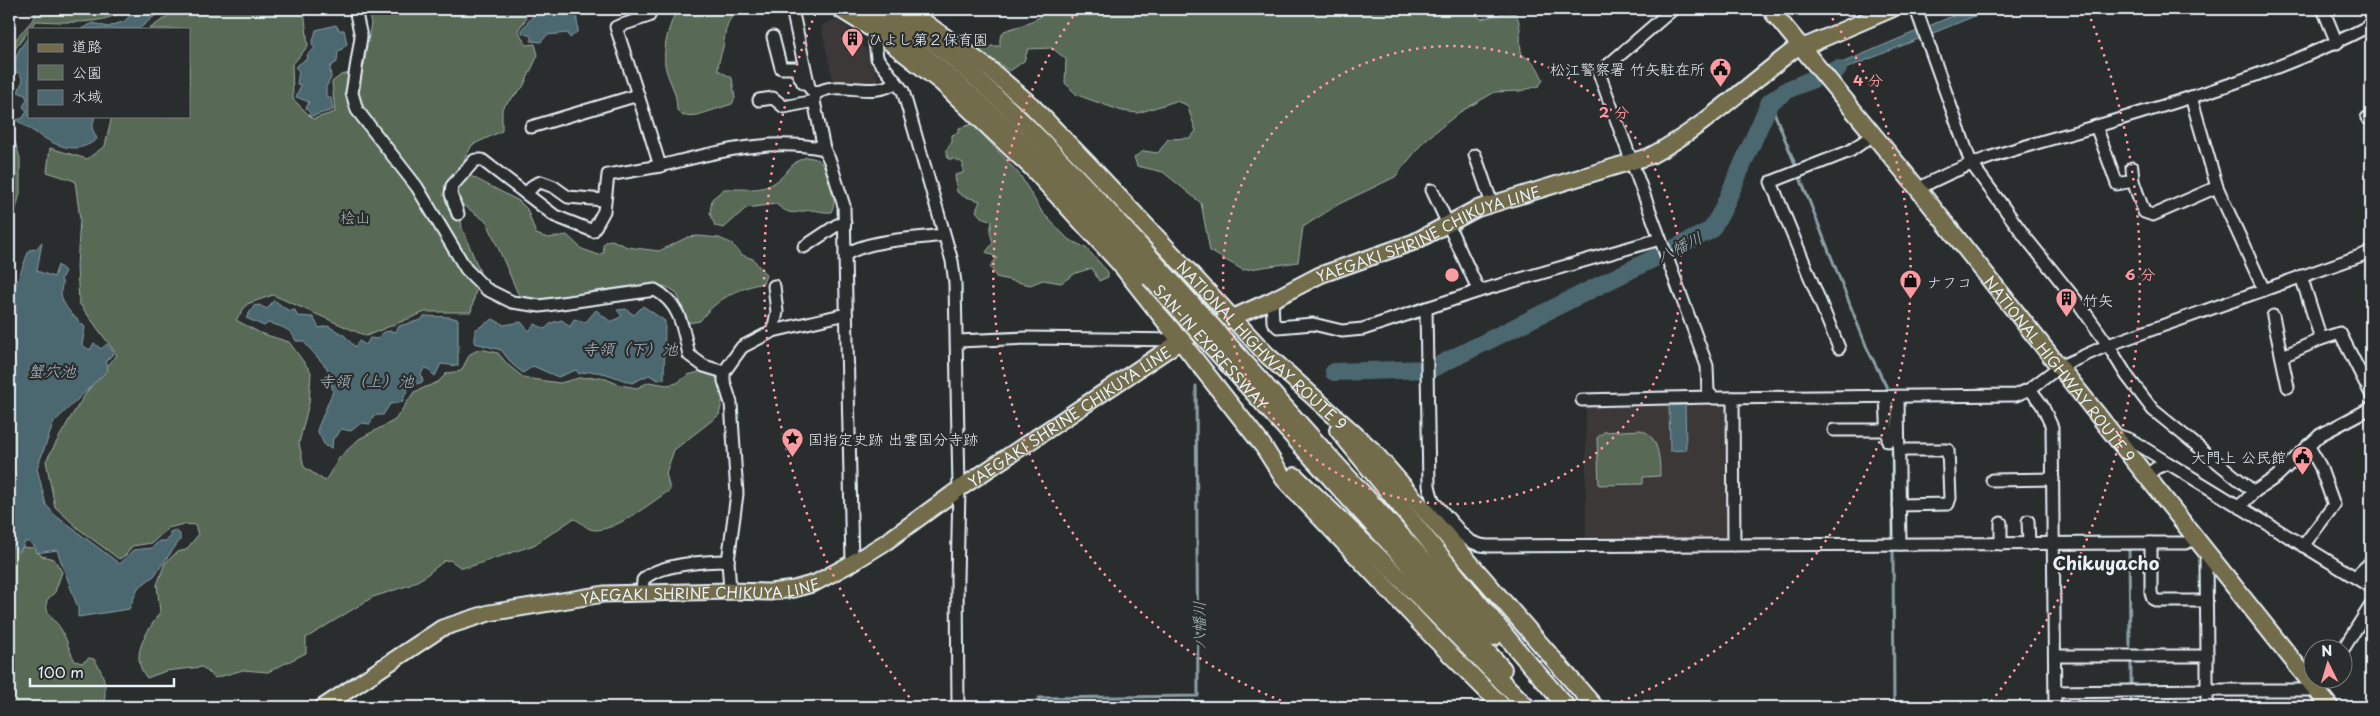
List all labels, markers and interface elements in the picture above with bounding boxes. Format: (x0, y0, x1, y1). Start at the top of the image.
building icon: ひよし第２保育園 (840, 26, 864, 57)
place label: ひよし第２保育園 (868, 27, 988, 50)
legend (28, 28, 190, 118)
text: 道路 (72, 34, 102, 57)
public building icon: 松江警察署 竹矢駐在所 (1709, 56, 1733, 87)
place label: 松江警察署 竹矢駐在所 (1550, 57, 1705, 80)
text: 公園 (72, 60, 102, 83)
text: 4 分 (1853, 68, 1883, 91)
text: 水域 (72, 84, 102, 107)
text: 2 分 (1599, 100, 1629, 123)
street label: YAEGAKI SHRINE CHIKUYA LINE (1313, 179, 1543, 287)
park label: 桧山 (340, 205, 370, 228)
water label: 八幡川 (1652, 225, 1706, 267)
street label: NATIONAL HIGHWAY ROUTE 9 (1172, 255, 1353, 434)
text: 6 分 (2125, 262, 2155, 285)
centre of rings (1443, 266, 1461, 284)
shop icon: ナフコ (1899, 269, 1923, 300)
place label: ナフコ (1927, 270, 1972, 293)
street label: NATIONAL HIGHWAY ROUTE 9 (1979, 270, 2142, 466)
street label: SAN-IN EXPRESSWAY (1149, 278, 1275, 414)
building icon: 竹矢 (2055, 287, 2079, 318)
place label: 竹矢 (2083, 288, 2113, 311)
water label: 寺領（下）池 (582, 336, 679, 360)
street label: YAEGAKI SHRINE CHIKUYA LINE (963, 340, 1175, 492)
water label: 蟹穴池 (28, 358, 77, 382)
water label: 寺領（上）池 (318, 368, 415, 392)
place icon: 国指定史跡 出雲国分寺跡 (780, 426, 804, 457)
place label: 国指定史跡 出雲国分寺跡 (808, 427, 978, 450)
public building icon: 大門上 公民館 (2290, 444, 2314, 475)
place label: 大門上 公民館 (2191, 445, 2286, 468)
district label: Chikuyacho (2053, 549, 2160, 576)
street label: YAEGAKI SHRINE CHIKUYA LINE (579, 571, 822, 609)
water label: 八幡川 (1186, 601, 1210, 649)
north arrow (2302, 638, 2352, 688)
text: N (2320, 640, 2333, 661)
scale bar (30, 656, 174, 688)
text: 100 m (38, 660, 84, 683)

